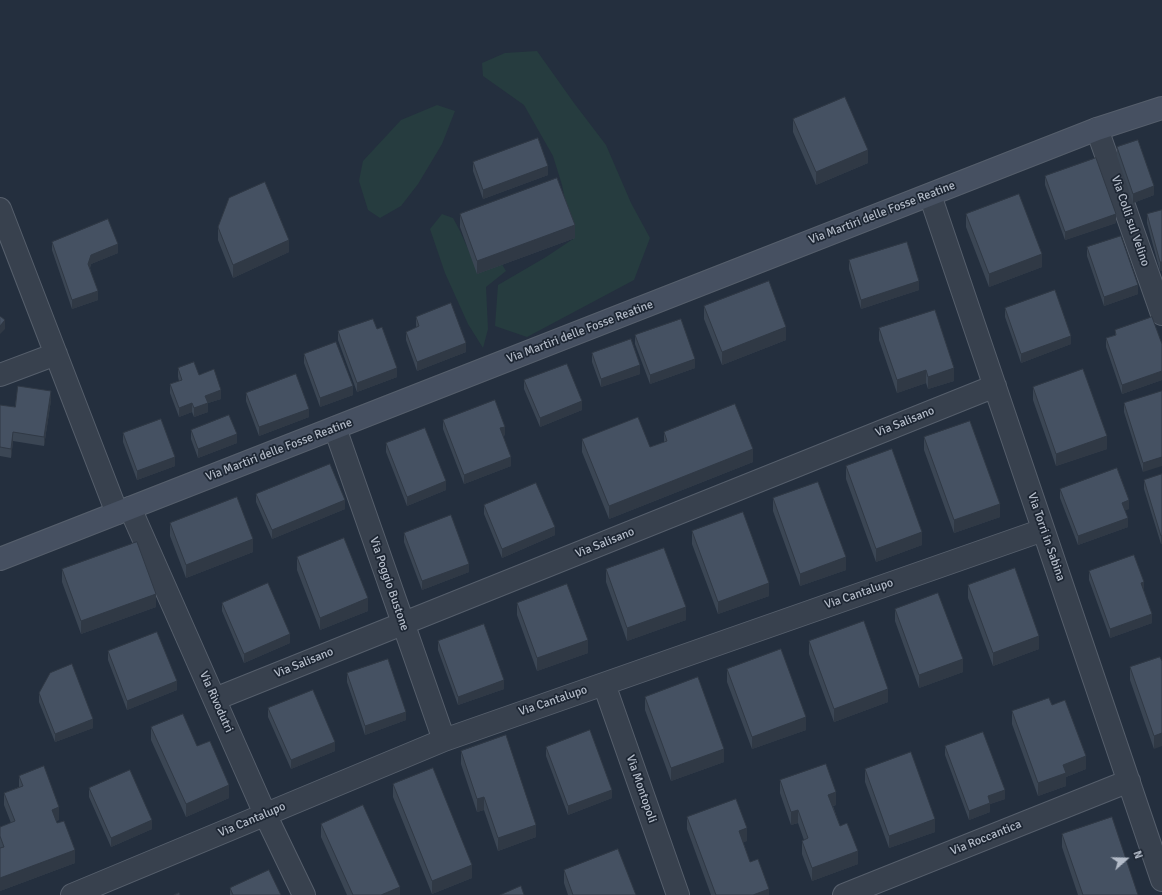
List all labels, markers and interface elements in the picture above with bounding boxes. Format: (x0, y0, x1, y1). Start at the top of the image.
street label: Via Colli sul Velino (1108, 174, 1152, 268)
street label: Via Martiri delle Fosse Reatine (807, 178, 957, 248)
street label: Via Martiri delle Fosse Reatine (505, 297, 655, 367)
street label: Via Salisano (873, 404, 937, 440)
street label: Via Martiri delle Fosse Reatine (204, 415, 354, 485)
street label: Via Torri in Sabina (1024, 491, 1068, 583)
street label: Via Salisano (573, 525, 637, 561)
street label: Via Poggio Bustone (366, 535, 412, 633)
street label: Via Cantalupo (823, 576, 895, 612)
street label: Via Salisano (272, 645, 336, 681)
street label: Via Rivodutri (196, 669, 236, 735)
street label: Via Cantalupo (517, 683, 589, 719)
street label: Via Montopoli (623, 753, 659, 825)
street label: Via Cantalupo (216, 799, 288, 841)
street label: Via Roccantica (948, 817, 1024, 859)
north arrow (1106, 839, 1146, 879)
text: N (1130, 849, 1145, 861)

